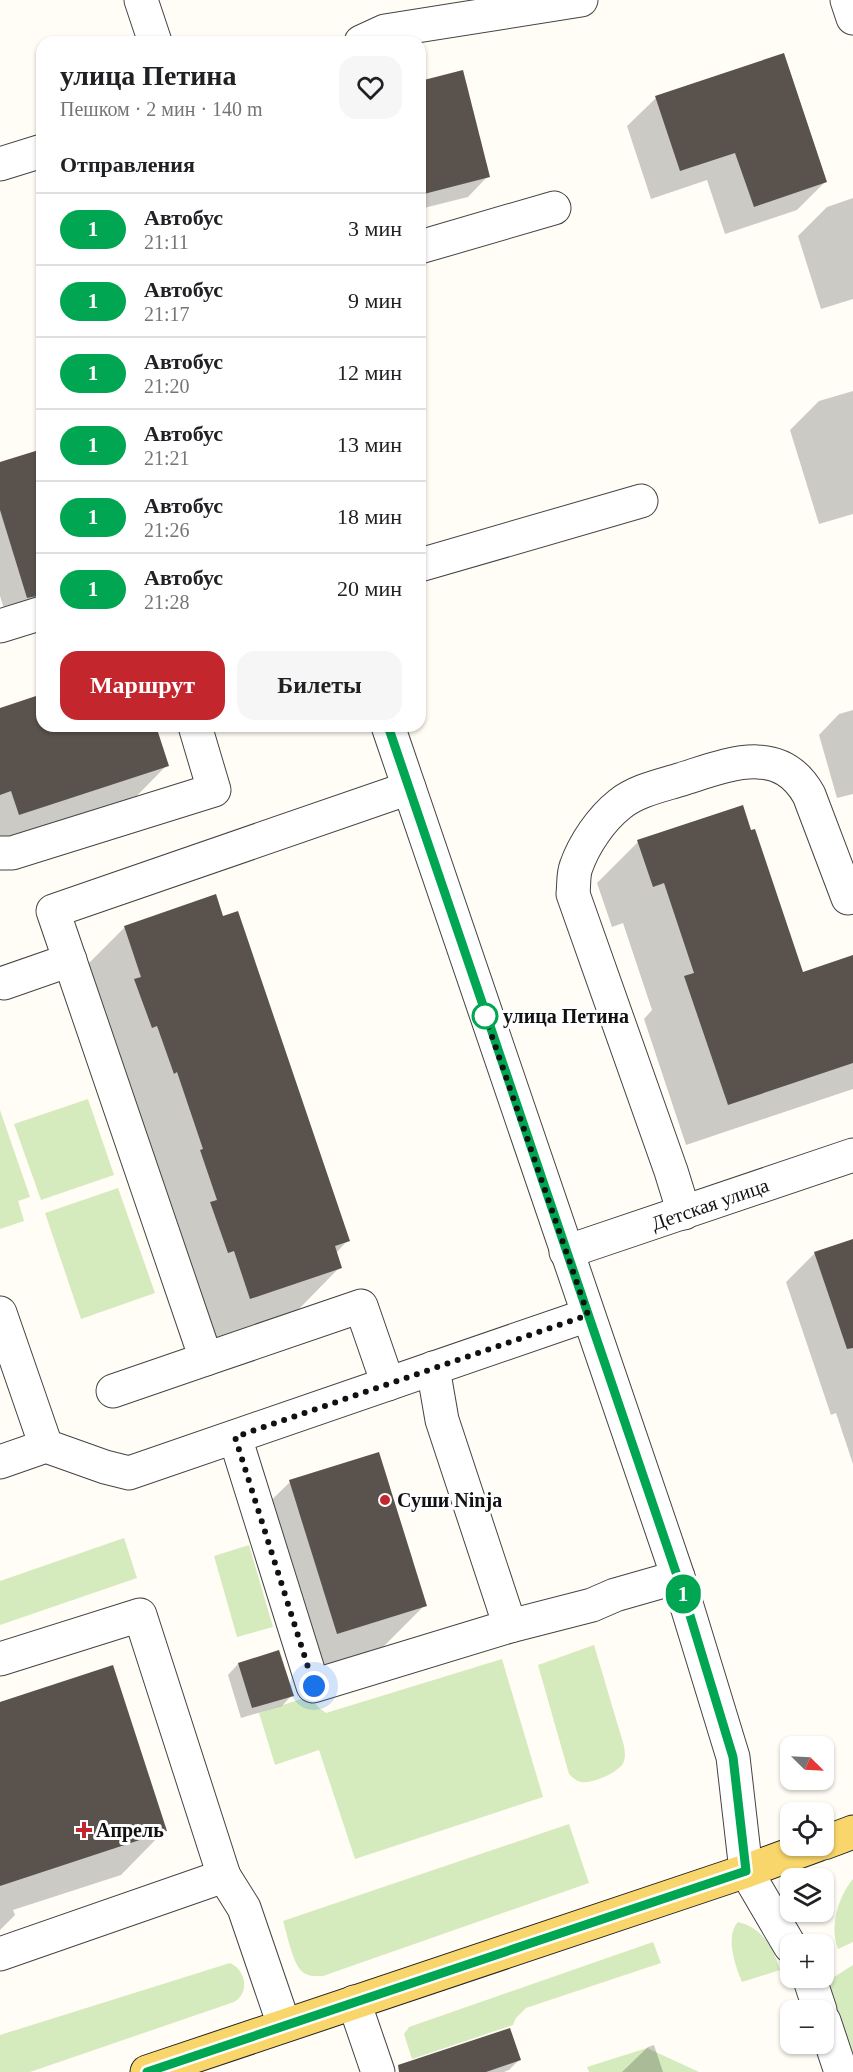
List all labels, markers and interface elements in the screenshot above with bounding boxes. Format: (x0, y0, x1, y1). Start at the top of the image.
button: heart (339, 56, 402, 119)
text: улица Петина (60, 60, 237, 91)
text: Пешком · 2 мин · 140 m (60, 98, 263, 120)
text: Отправления (60, 152, 195, 177)
text: Автобус (144, 205, 223, 230)
text: 3 мин (348, 216, 402, 241)
text: 1 (88, 217, 98, 241)
text: 21:11 (144, 231, 189, 253)
text: Автобус (144, 277, 223, 302)
text: 9 мин (348, 288, 402, 313)
text: 1 (88, 289, 98, 313)
text: 21:17 (144, 303, 190, 325)
text: Автобус (144, 349, 223, 374)
text: 12 мин (337, 360, 402, 385)
text: 1 (88, 361, 98, 385)
text: 21:20 (144, 375, 190, 397)
text: Автобус (144, 421, 223, 446)
text: 13 мин (337, 432, 402, 457)
text: 1 (88, 433, 98, 457)
text: 21:21 (144, 447, 190, 469)
text: Автобус (144, 493, 223, 518)
text: 18 мин (337, 504, 402, 529)
text: 1 (88, 505, 98, 529)
text: 21:26 (144, 519, 190, 541)
text: Автобус (144, 565, 223, 590)
text: 20 мин (337, 576, 402, 601)
text: 1 (88, 577, 98, 601)
text: 21:28 (144, 591, 190, 613)
button: Маршрут (60, 651, 225, 720)
button: Билеты (237, 651, 402, 720)
marker: улица Петина (472, 1003, 498, 1029)
place label: улица Петина (503, 1005, 629, 1028)
street label: Детская улица (649, 1174, 772, 1235)
place label: Суши Ninja (397, 1489, 502, 1512)
marker: Суши Ninja (378, 1493, 392, 1507)
line badge: 1 (664, 1574, 702, 1614)
text: 1 (678, 1582, 688, 1606)
your location (299, 1671, 329, 1701)
north arrow (780, 1736, 834, 1790)
map controls (780, 1736, 834, 2054)
button: locate (780, 1802, 834, 1856)
place label: Апрель (96, 1819, 164, 1842)
marker: Апрель (77, 1823, 91, 1837)
button: layers (780, 1868, 834, 1922)
button: + (780, 1934, 834, 1988)
button: − (780, 2000, 834, 2054)

